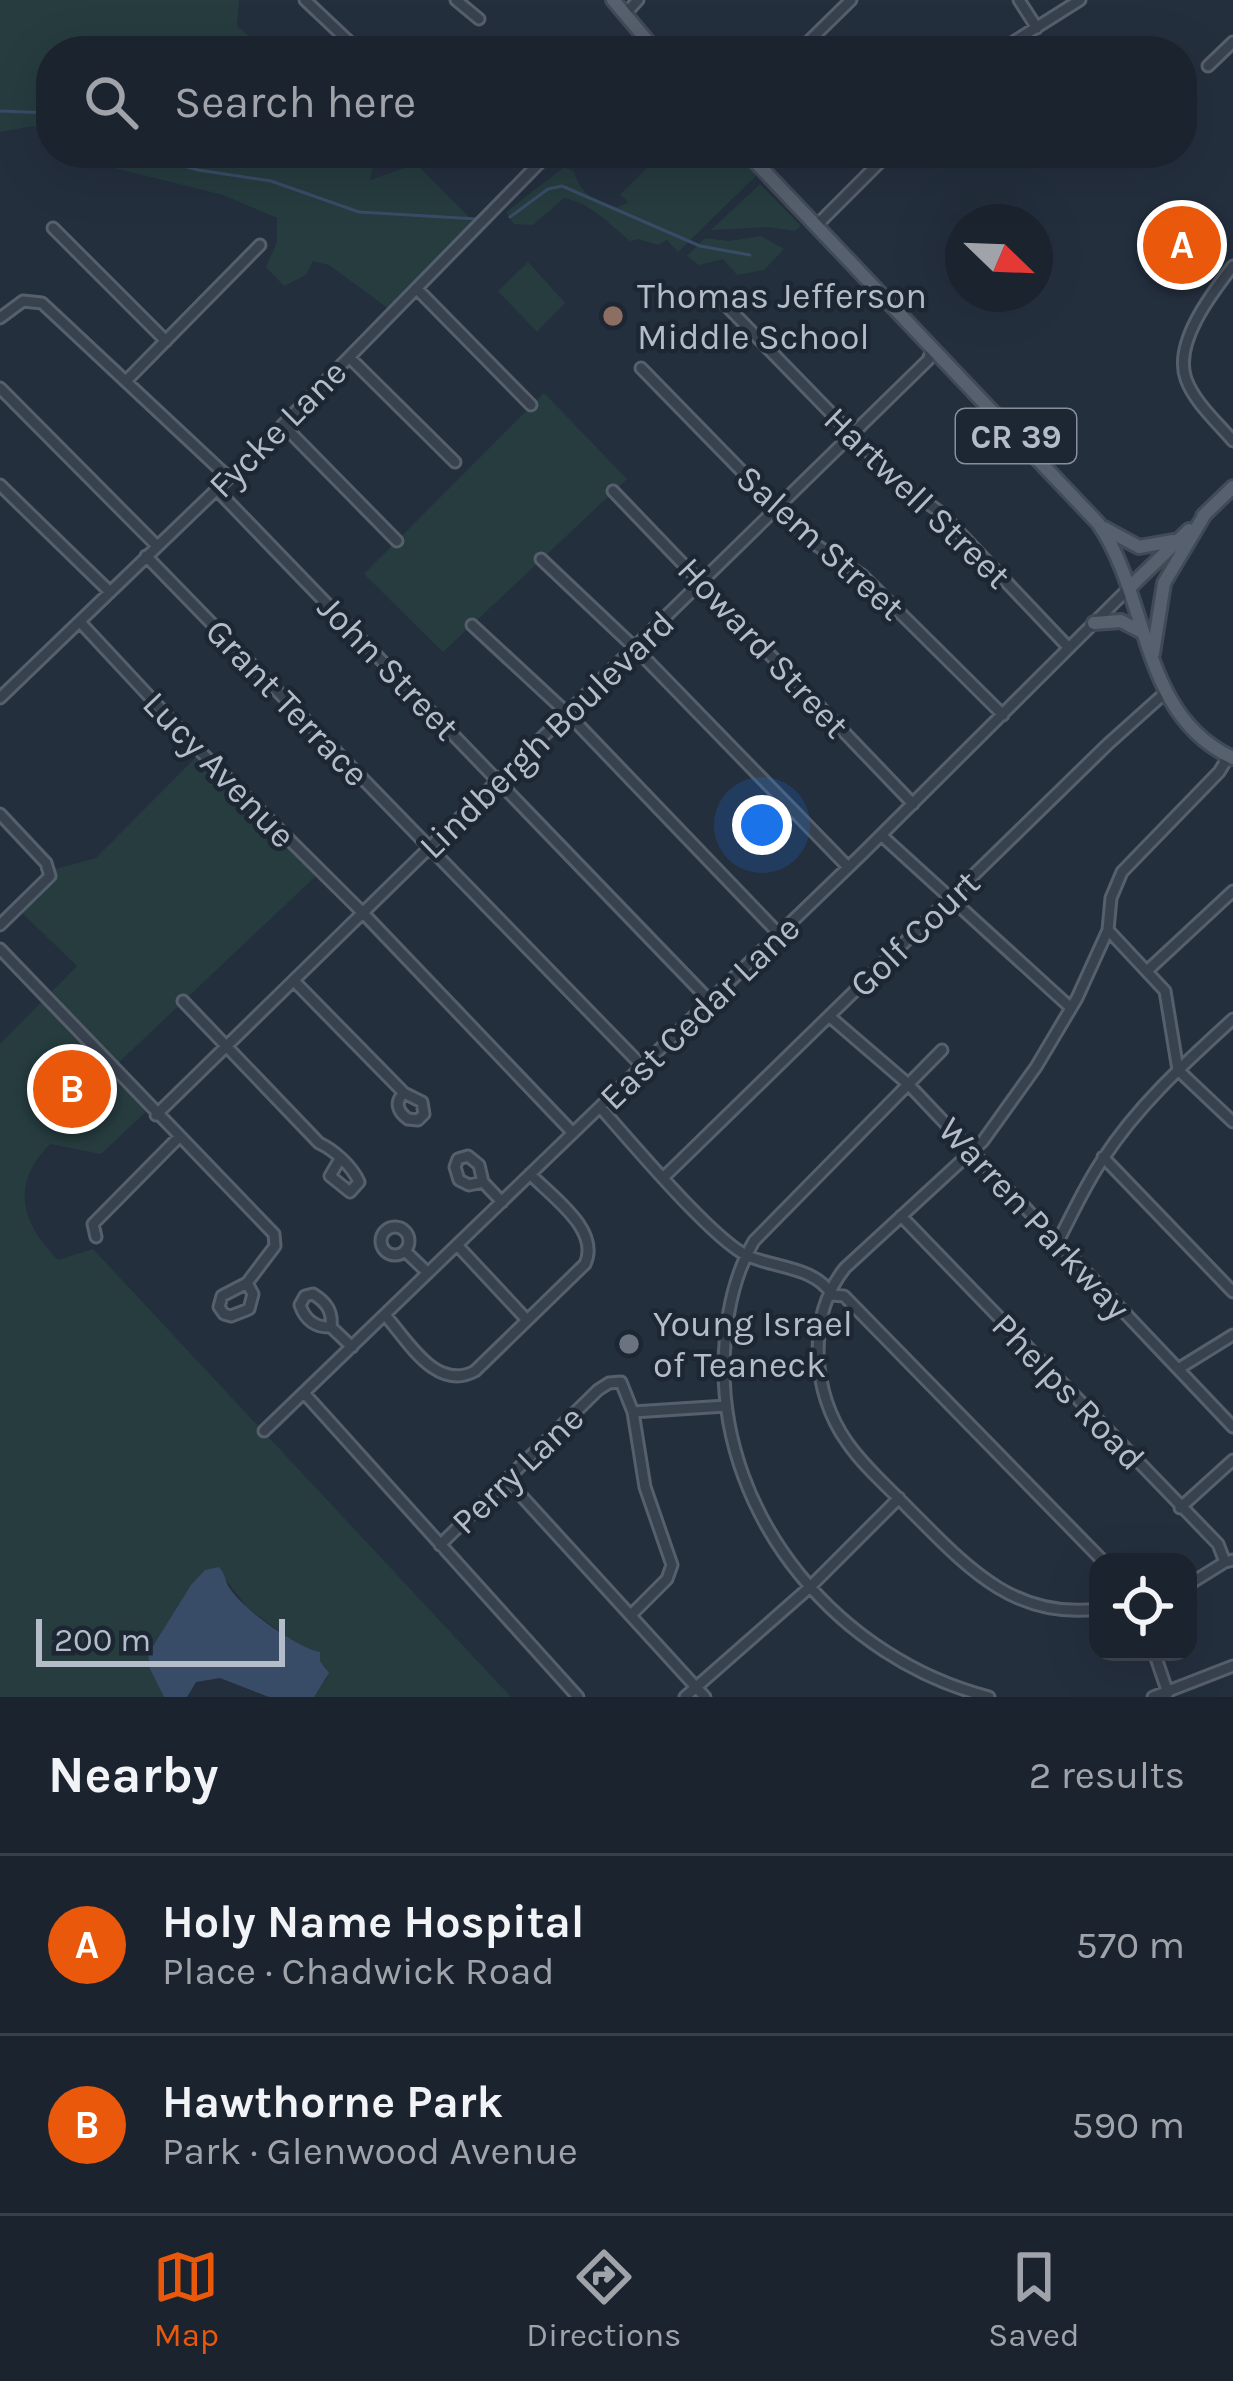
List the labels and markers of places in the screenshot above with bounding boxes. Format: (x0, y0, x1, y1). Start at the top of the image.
pin: A (1143, 200, 1221, 290)
place label: Thomas Jefferson Middle School (637, 275, 927, 358)
marker: Thomas Jefferson Middle School (600, 303, 626, 329)
pin: B (33, 1044, 111, 1134)
place label: Young Israel of Teaneck (653, 1303, 853, 1386)
marker: Young Israel of Teaneck (616, 1331, 642, 1357)

